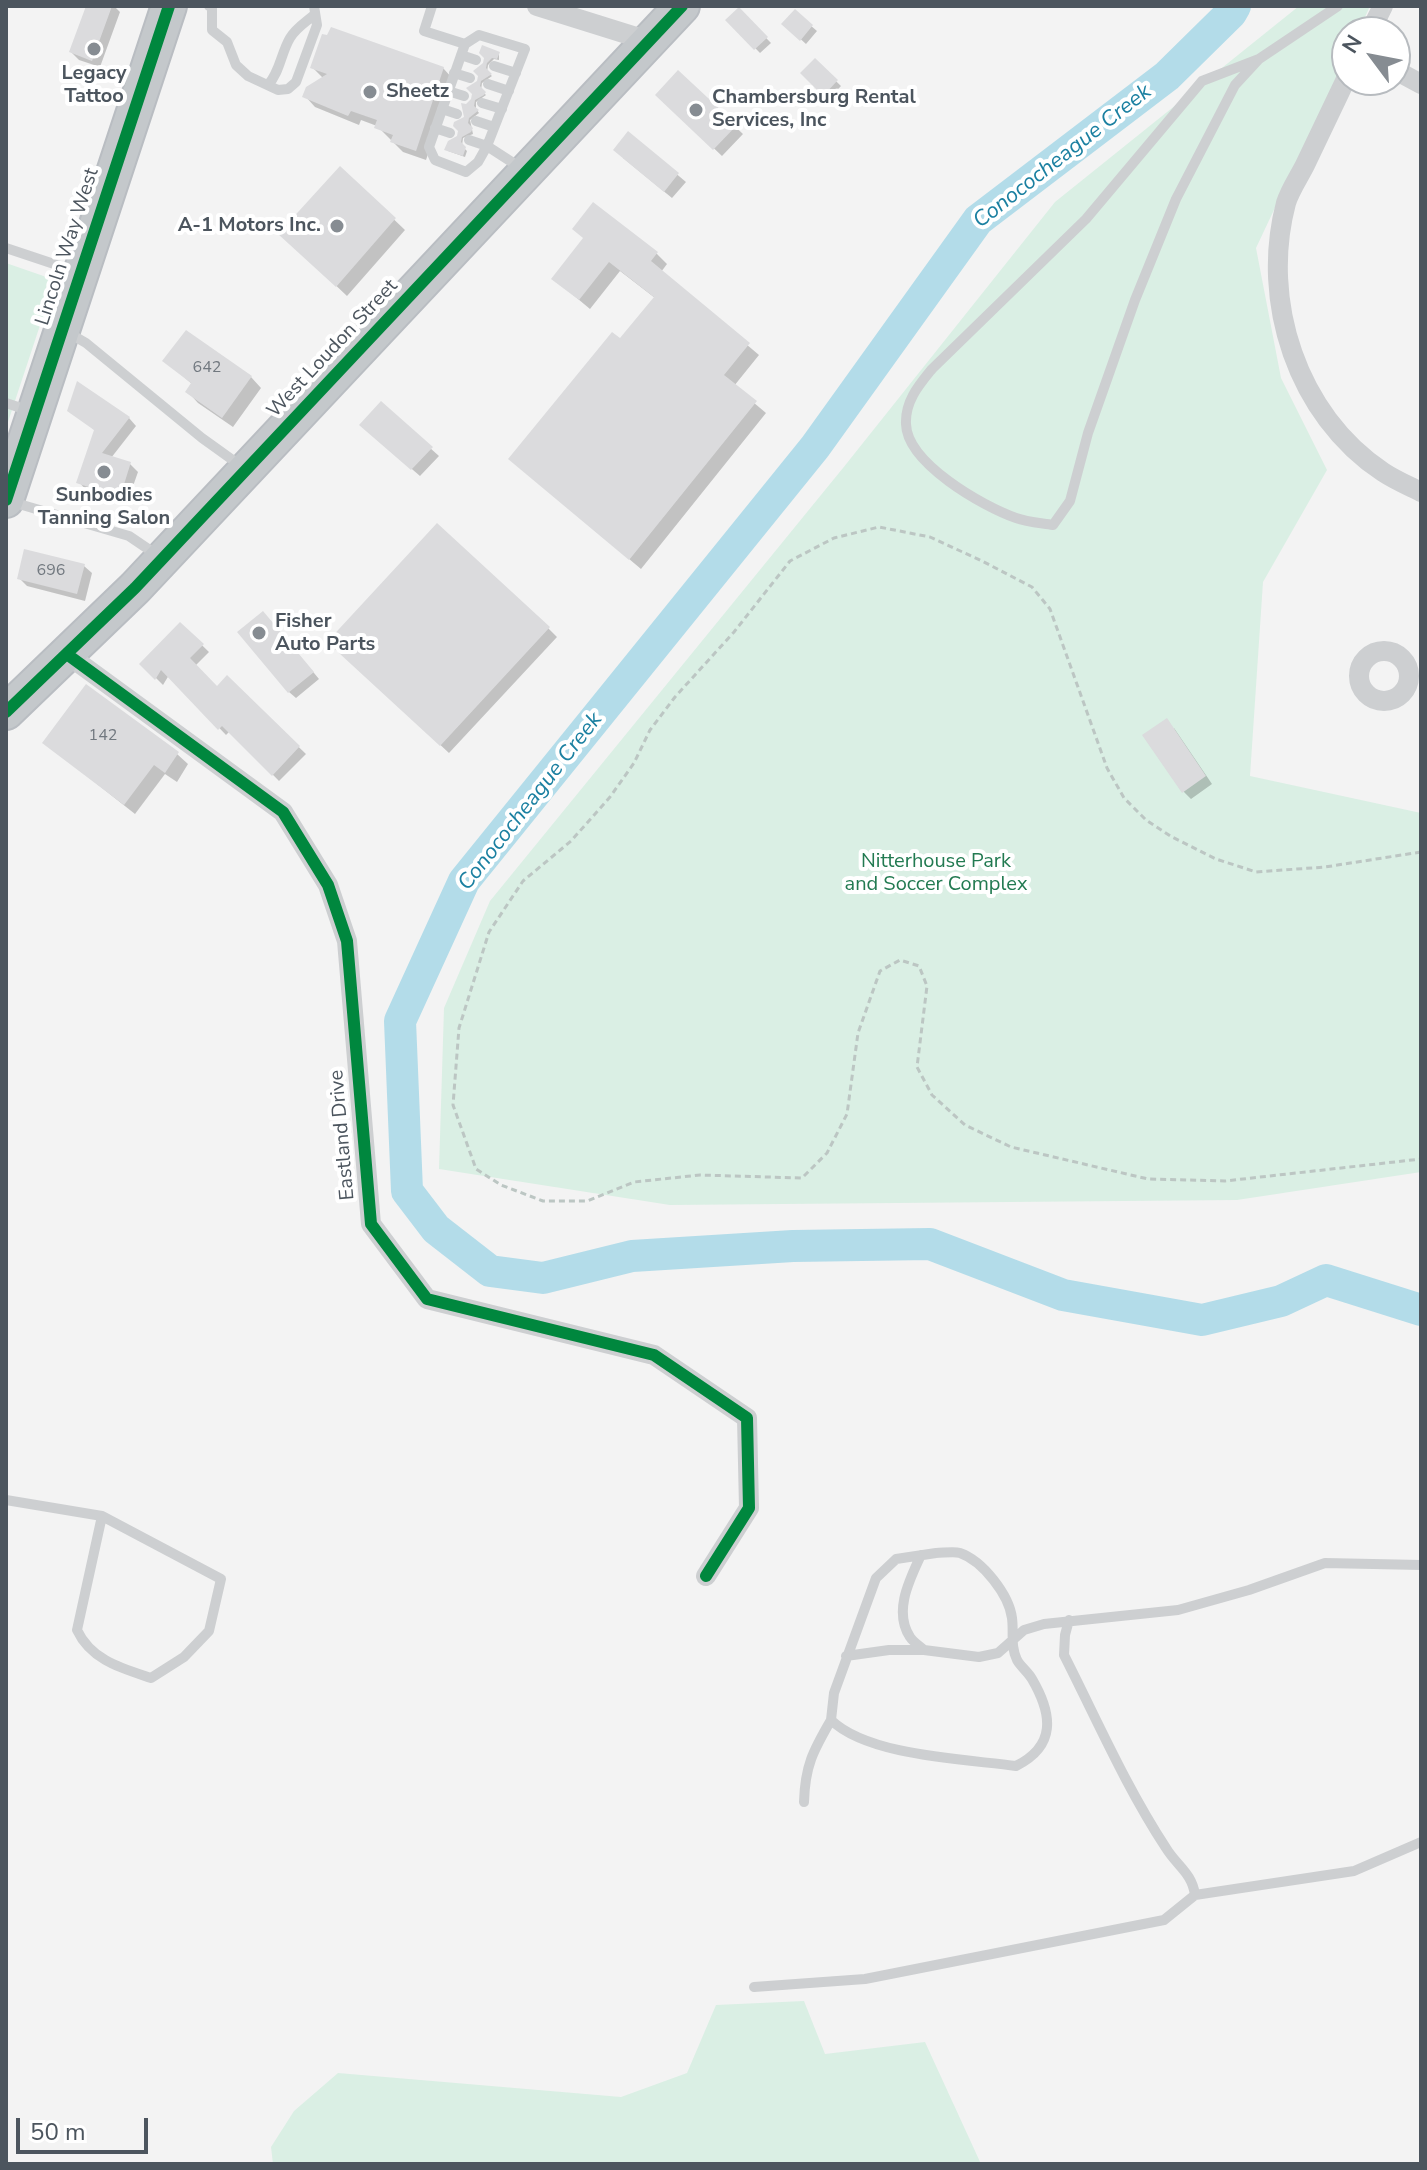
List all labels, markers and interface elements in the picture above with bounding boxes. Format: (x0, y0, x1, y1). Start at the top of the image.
north arrow (1331, 16, 1411, 96)
text: N (1335, 29, 1369, 59)
marker: Legacy Tattoo (85, 40, 103, 58)
place label: Legacy Tattoo (61, 62, 127, 109)
water label: Conococheague Creek (969, 79, 1157, 235)
place label: Sheetz (386, 80, 449, 104)
marker: Sheetz (361, 83, 379, 101)
place label: Chambersburg Rental Services, Inc (712, 86, 916, 133)
marker: Chambersburg Rental Services, Inc (687, 101, 705, 119)
street label: Lincoln Way West (31, 165, 105, 329)
place label: A-1 Motors Inc. (178, 214, 321, 238)
marker: A-1 Motors Inc. (328, 217, 346, 235)
street label: West Loudon Street (263, 275, 403, 423)
house number: 642 (193, 358, 221, 378)
marker: Sunbodies Tanning Salon (95, 463, 113, 481)
place label: Sunbodies Tanning Salon (38, 484, 170, 531)
house number: 696 (37, 561, 65, 581)
place label: Fisher Auto Parts (275, 610, 375, 657)
marker: Fisher Auto Parts (250, 624, 268, 642)
water label: Conococheague Creek (453, 708, 609, 896)
house number: 142 (89, 726, 117, 746)
park label: Nitterhouse Park and Soccer Complex (845, 850, 1027, 897)
street label: Eastland Drive (325, 1069, 361, 1201)
scale bar (20, 2102, 152, 2152)
text: 50 m (30, 2116, 86, 2148)

